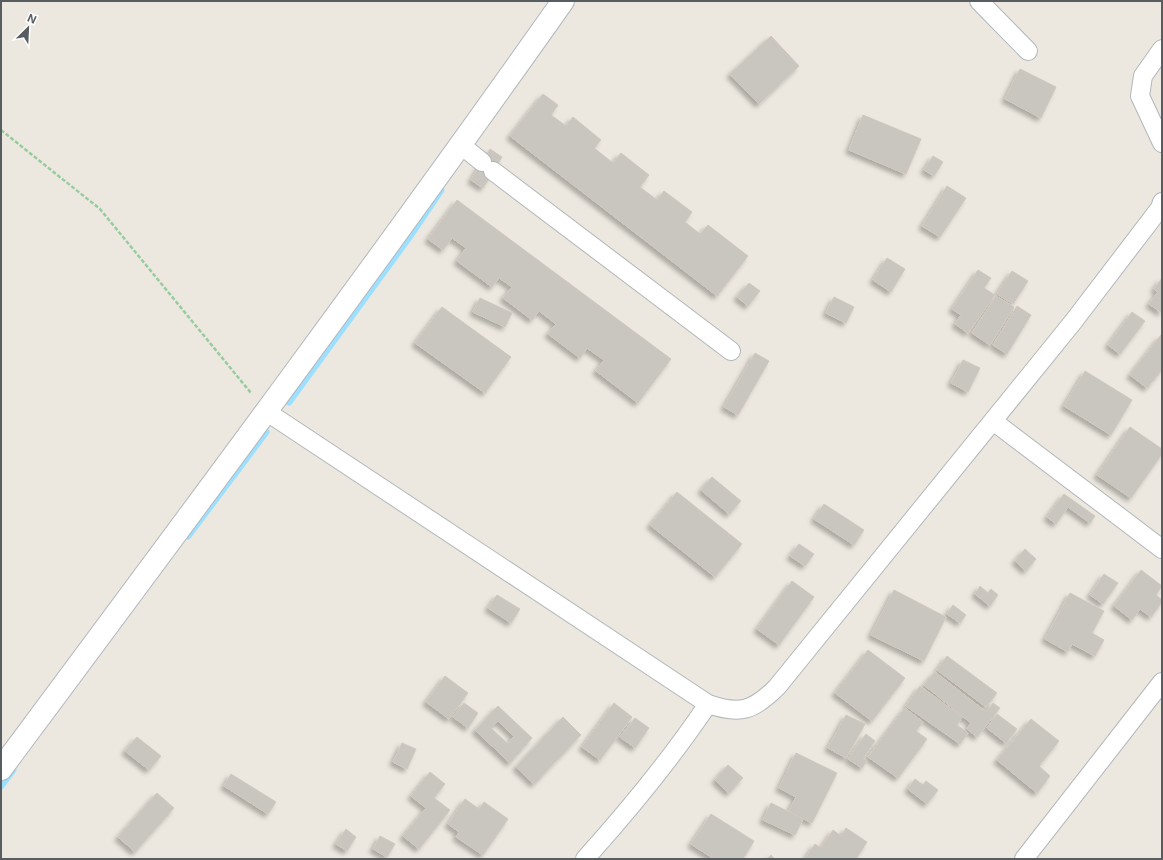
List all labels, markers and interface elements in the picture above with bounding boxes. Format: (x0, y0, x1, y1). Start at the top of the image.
north arrow (8, 8, 48, 48)
text: N (25, 11, 39, 27)

